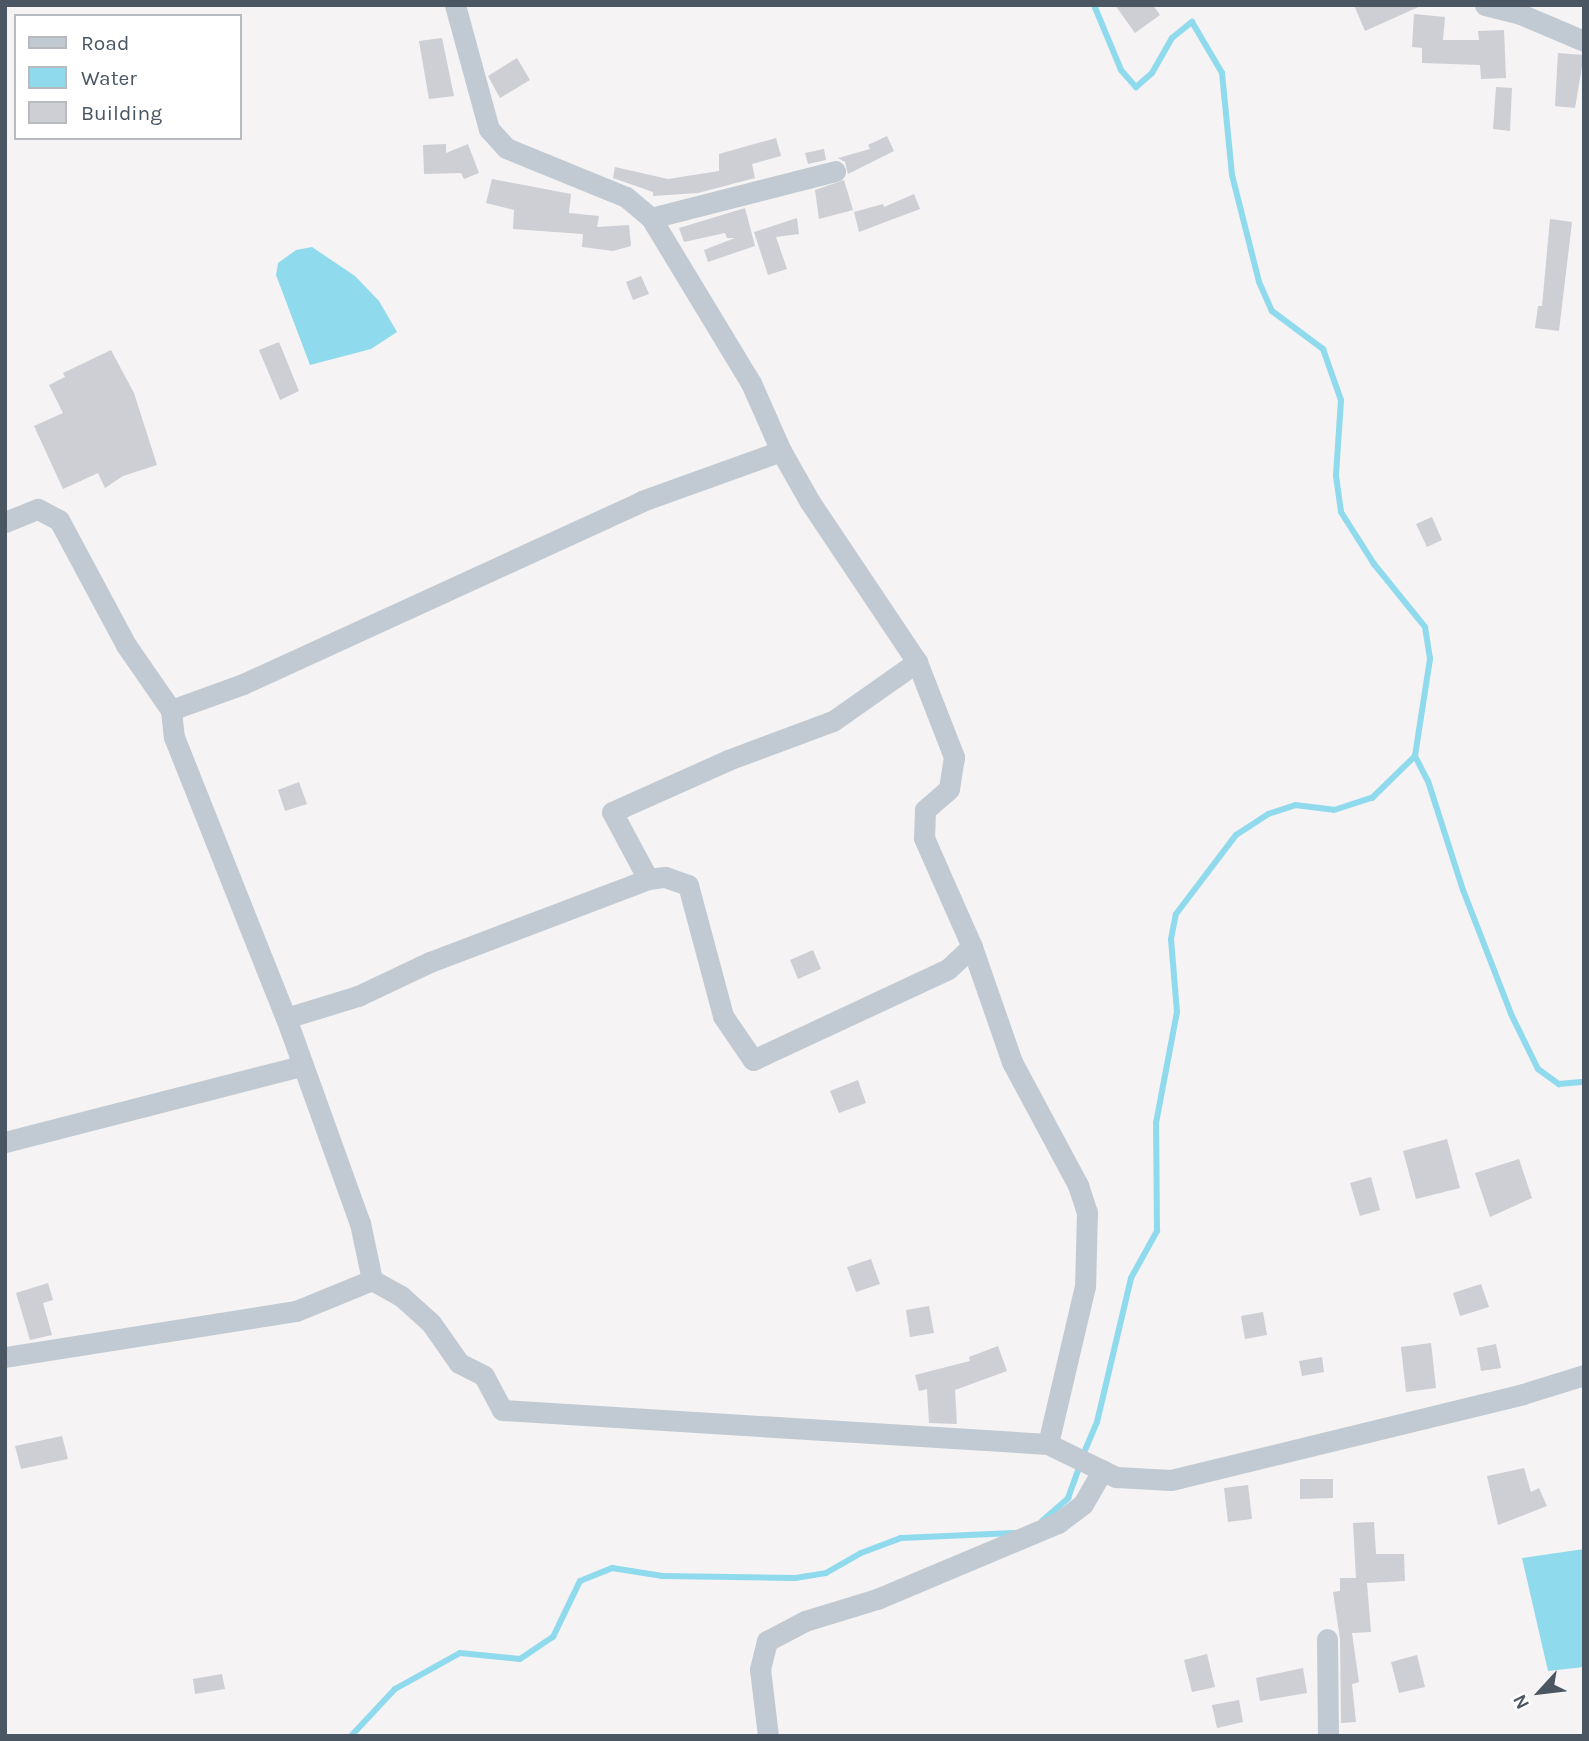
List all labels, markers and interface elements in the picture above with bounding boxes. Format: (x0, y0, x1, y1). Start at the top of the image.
legend (14, 14, 242, 140)
text: Road (81, 31, 129, 55)
text: Water (81, 66, 137, 90)
text: Building (81, 101, 162, 125)
north arrow (1505, 1657, 1575, 1727)
text: N (1508, 1690, 1534, 1713)

